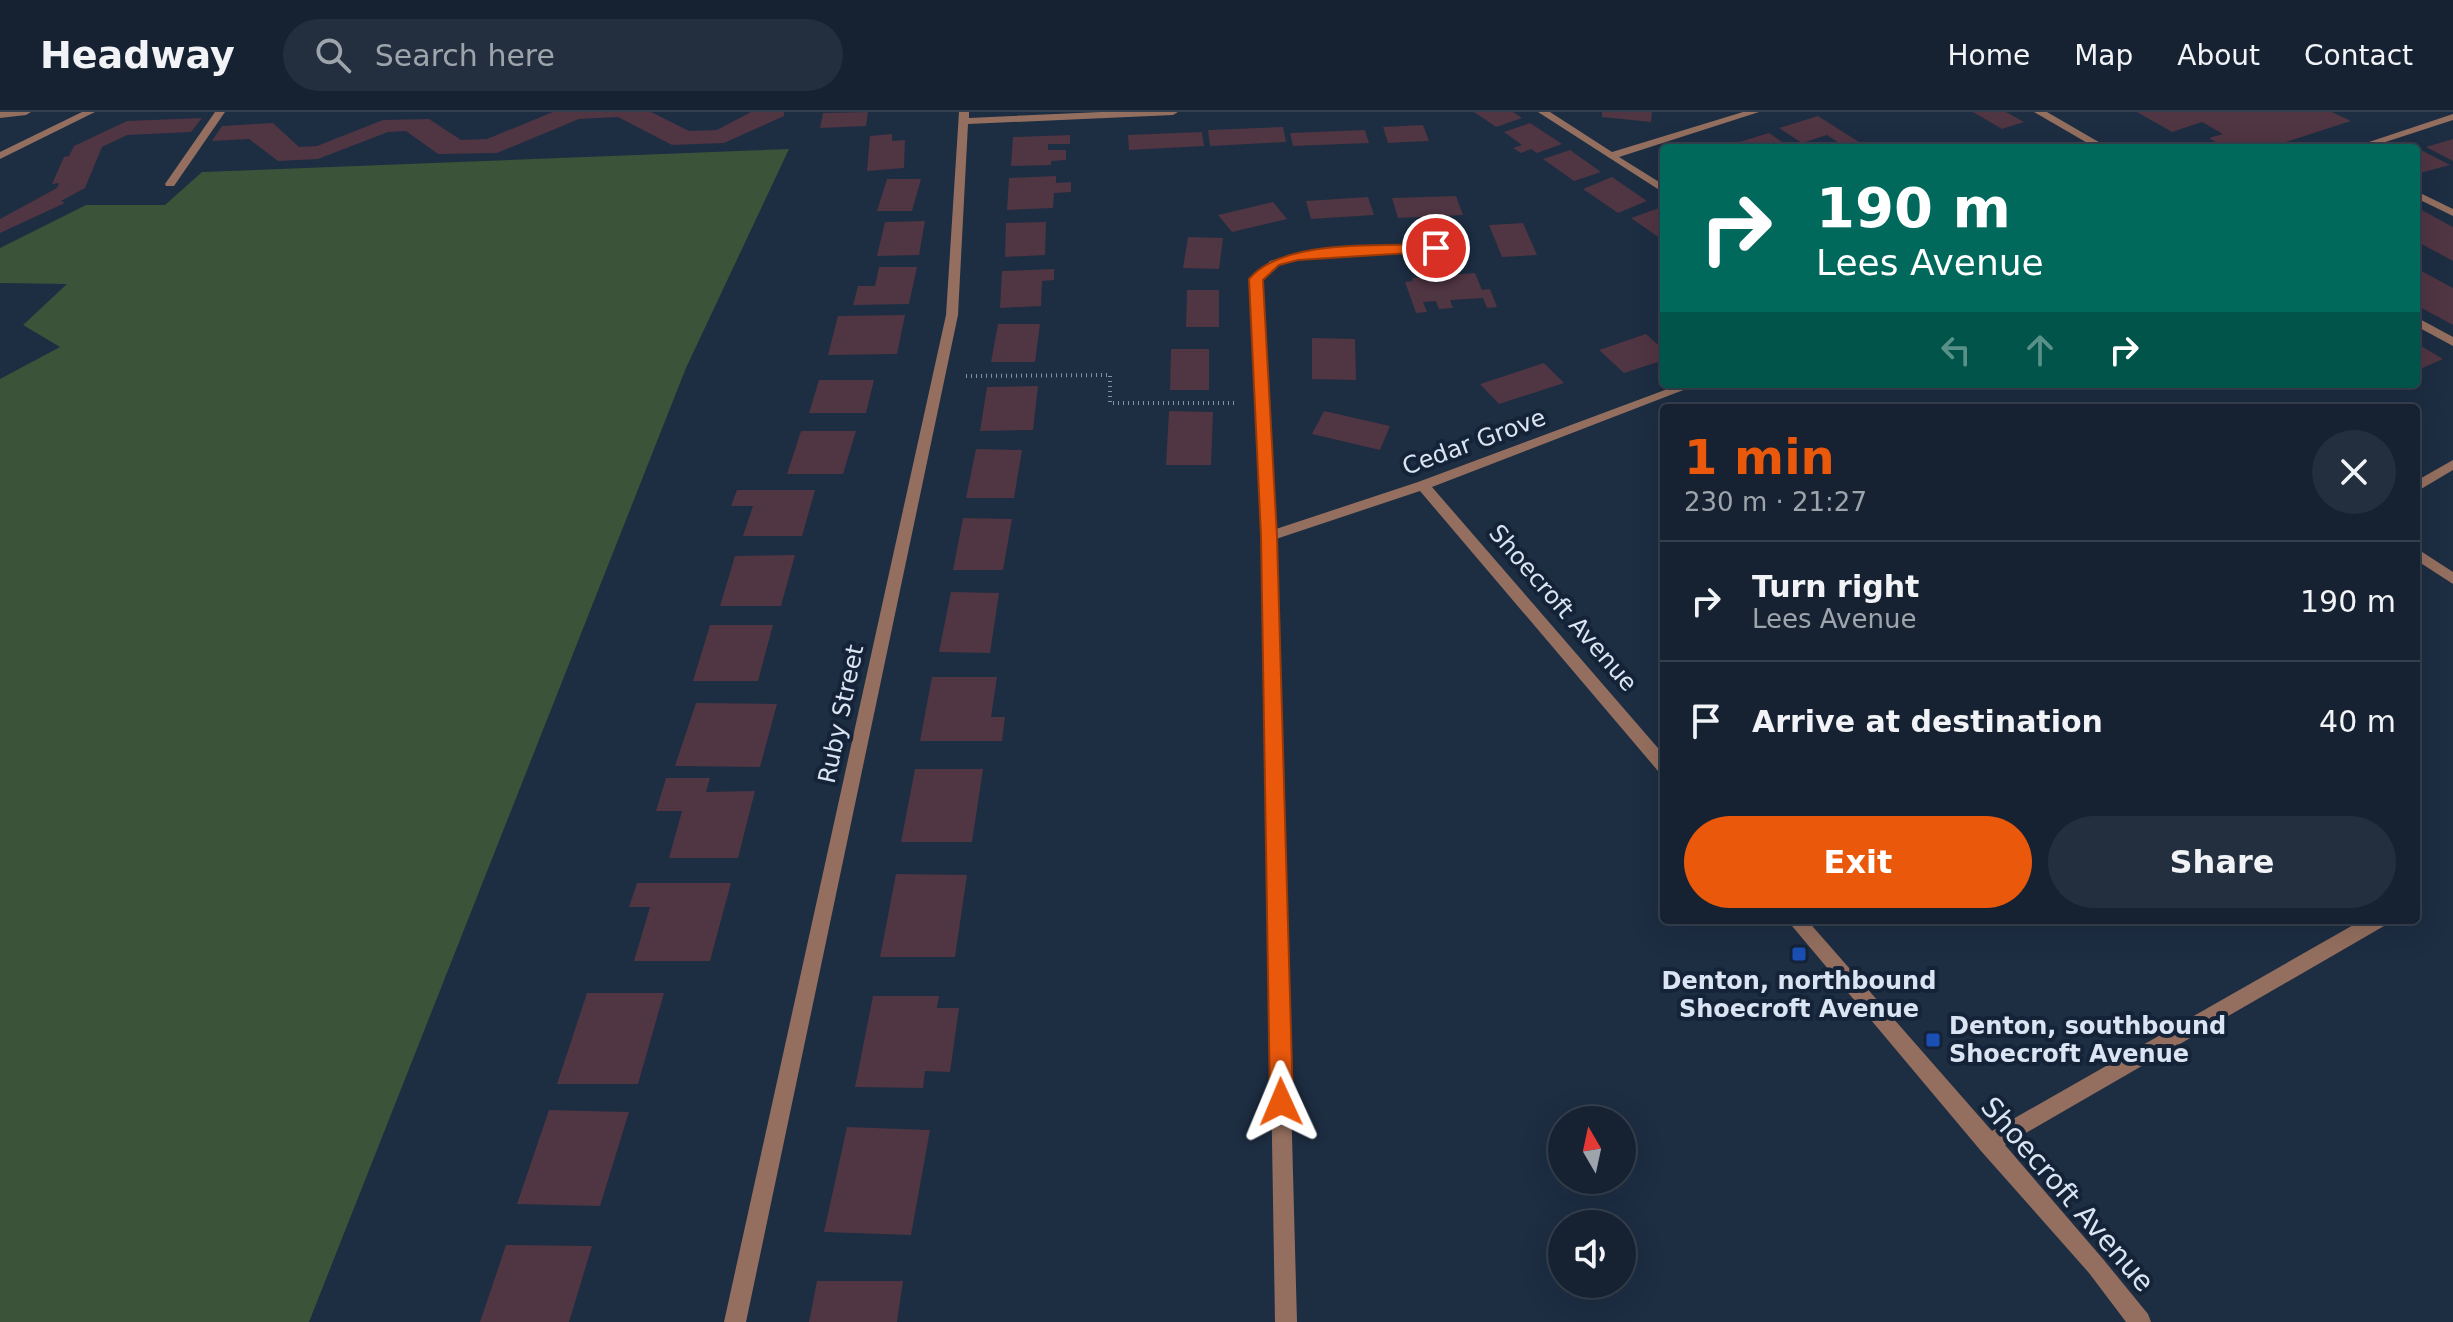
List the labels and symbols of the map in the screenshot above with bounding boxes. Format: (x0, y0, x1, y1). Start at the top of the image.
pin (1402, 214, 1470, 282)
street label: Cedar Grove (1398, 403, 1550, 481)
street label: Shoecroft Avenue (1483, 519, 1643, 697)
street label: Ruby Street (813, 642, 869, 786)
marker: Denton, northbound Shoecroft Avenue (1790, 945, 1808, 963)
place label: Denton, northbound Shoecroft Avenue (1662, 967, 1936, 1023)
place label: Denton, southbound Shoecroft Avenue (1949, 1012, 2226, 1068)
marker: Denton, southbound Shoecroft Avenue (1924, 1031, 1942, 1049)
position arrow (1239, 1060, 1323, 1144)
street label: Shoecroft Avenue (1974, 1090, 2161, 1298)
north arrow (1548, 1106, 1636, 1194)

